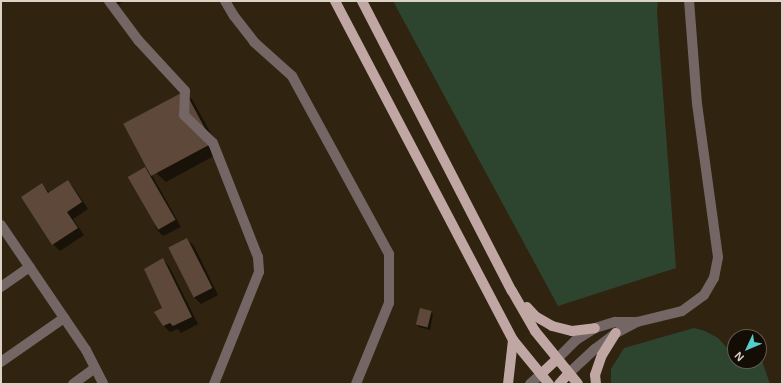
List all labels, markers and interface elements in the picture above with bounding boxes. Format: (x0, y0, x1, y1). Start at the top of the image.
north arrow (727, 329, 767, 369)
text: N (732, 350, 746, 364)

